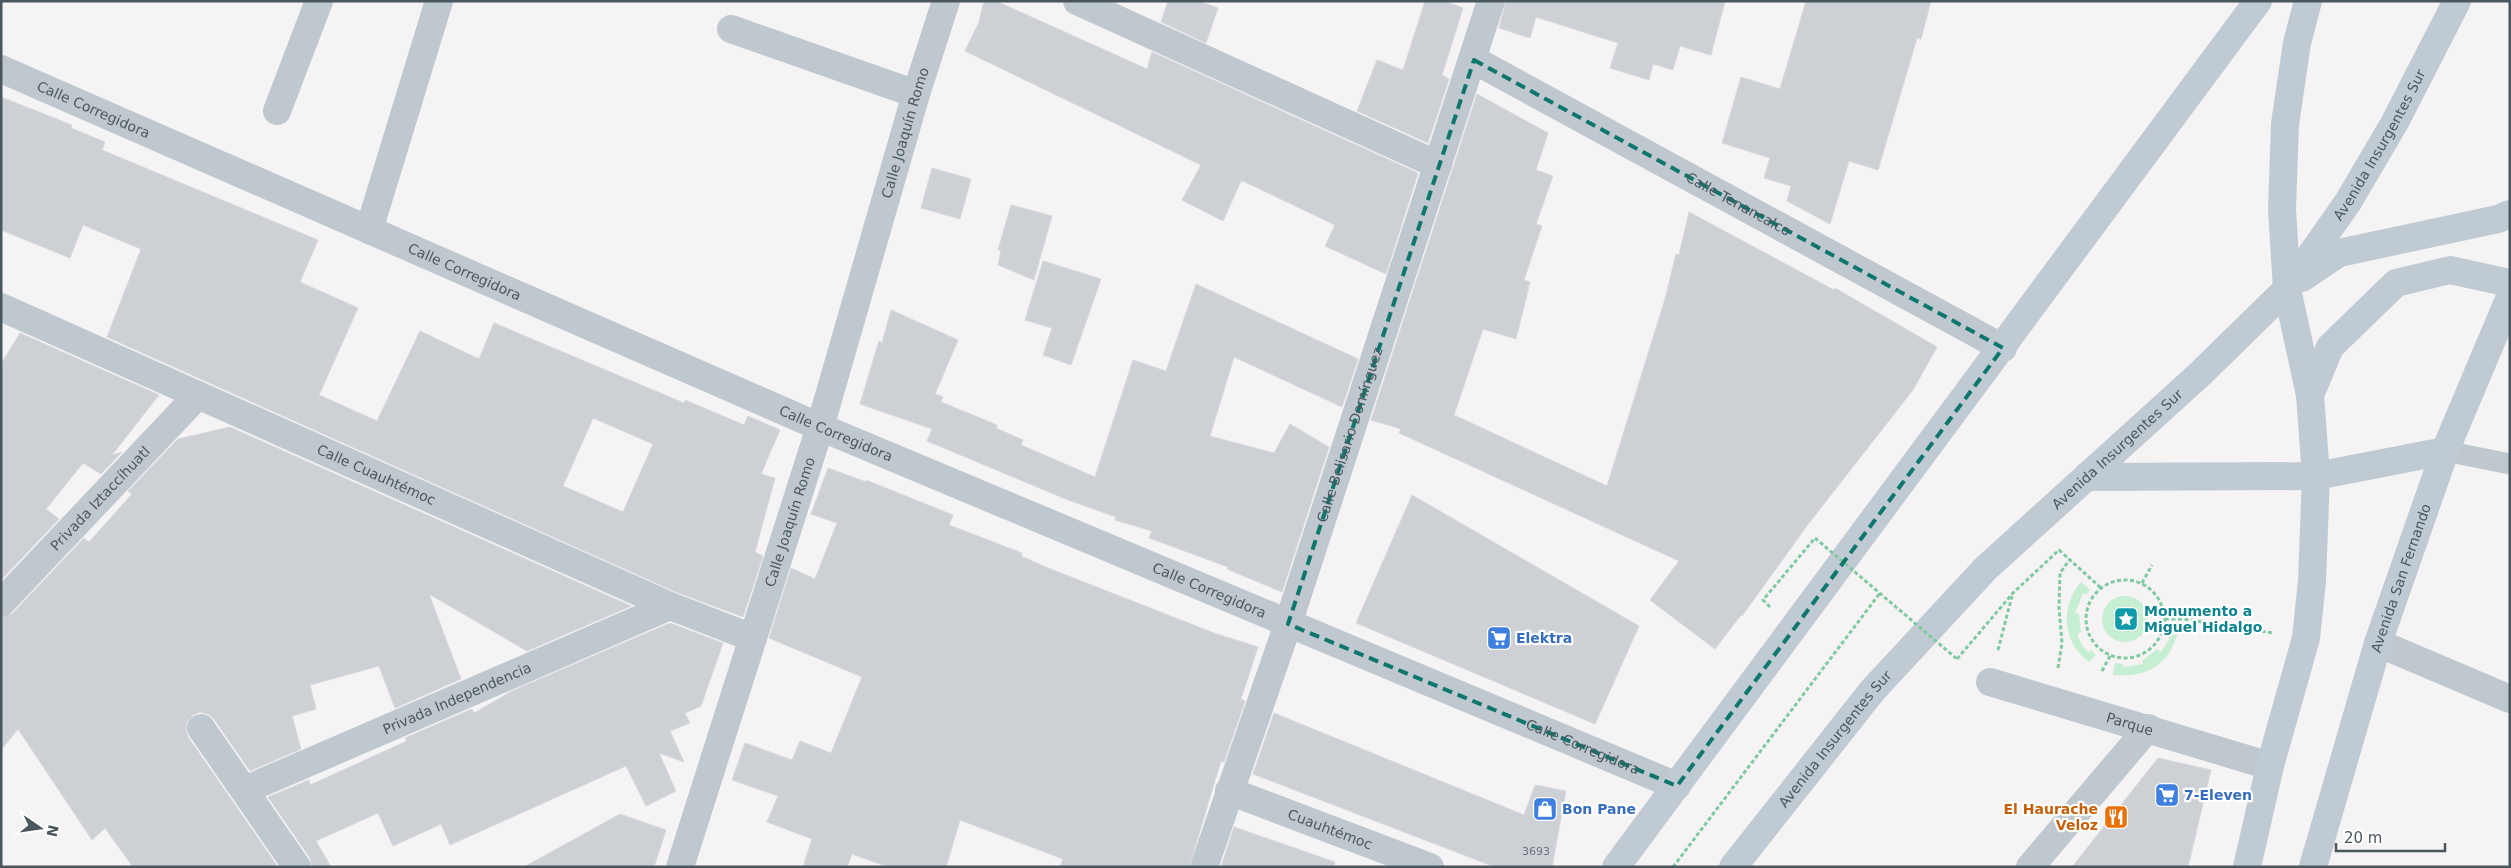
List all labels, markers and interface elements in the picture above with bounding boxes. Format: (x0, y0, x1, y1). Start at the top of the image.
street label: Calle Joaquín Romo (878, 65, 932, 200)
street label: Avenida Insurgentes Sur (2330, 67, 2429, 223)
street label: Calle Corregidora (35, 78, 153, 141)
street label: Calle Tenancalco (1683, 169, 1794, 239)
street label: Calle Corregidora (406, 240, 524, 303)
street label: Calle Belisario Domínguez (1314, 345, 1386, 525)
street label: Avenida Insurgentes Sur (2049, 386, 2186, 512)
street label: Calle Corregidora (777, 402, 895, 465)
street label: Calle Cuauhtémoc (314, 441, 438, 508)
street label: Privada Iztaccíhuatl (47, 443, 153, 554)
street label: Calle Joaquín Romo (762, 455, 818, 589)
street label: Avenida San Fernando (2368, 502, 2434, 654)
street label: Calle Corregidora (1150, 559, 1269, 621)
place label: Monumento a Miguel Hidalgo (2144, 603, 2263, 635)
place icon: Monumento a Miguel Hidalgo (2113, 606, 2139, 632)
supermarket icon: Elektra (1486, 625, 1512, 651)
place label: Elektra (1516, 630, 1572, 646)
street label: Privada Independencia (380, 659, 534, 737)
street label: Avenida Insurgentes Sur (1775, 667, 1895, 810)
street label: Parque (2104, 709, 2155, 739)
street label: Calle Corregidora (1524, 716, 1642, 778)
supermarket icon: 7-Eleven (2154, 782, 2180, 808)
place label: 7-Eleven (2184, 787, 2252, 803)
shop icon: Bon Pane (1532, 796, 1558, 822)
place label: Bon Pane (1562, 801, 1636, 817)
place label: El Haurache Veloz (2004, 801, 2098, 833)
north arrow (15, 803, 65, 853)
restaurant icon: El Haurache Veloz (2103, 804, 2129, 830)
street label: Cuauhtémoc (1286, 806, 1374, 852)
scale bar (2336, 820, 2445, 852)
text: N (44, 823, 62, 838)
text: 20 m (2344, 829, 2382, 847)
house number: 3693 (1522, 845, 1550, 858)

